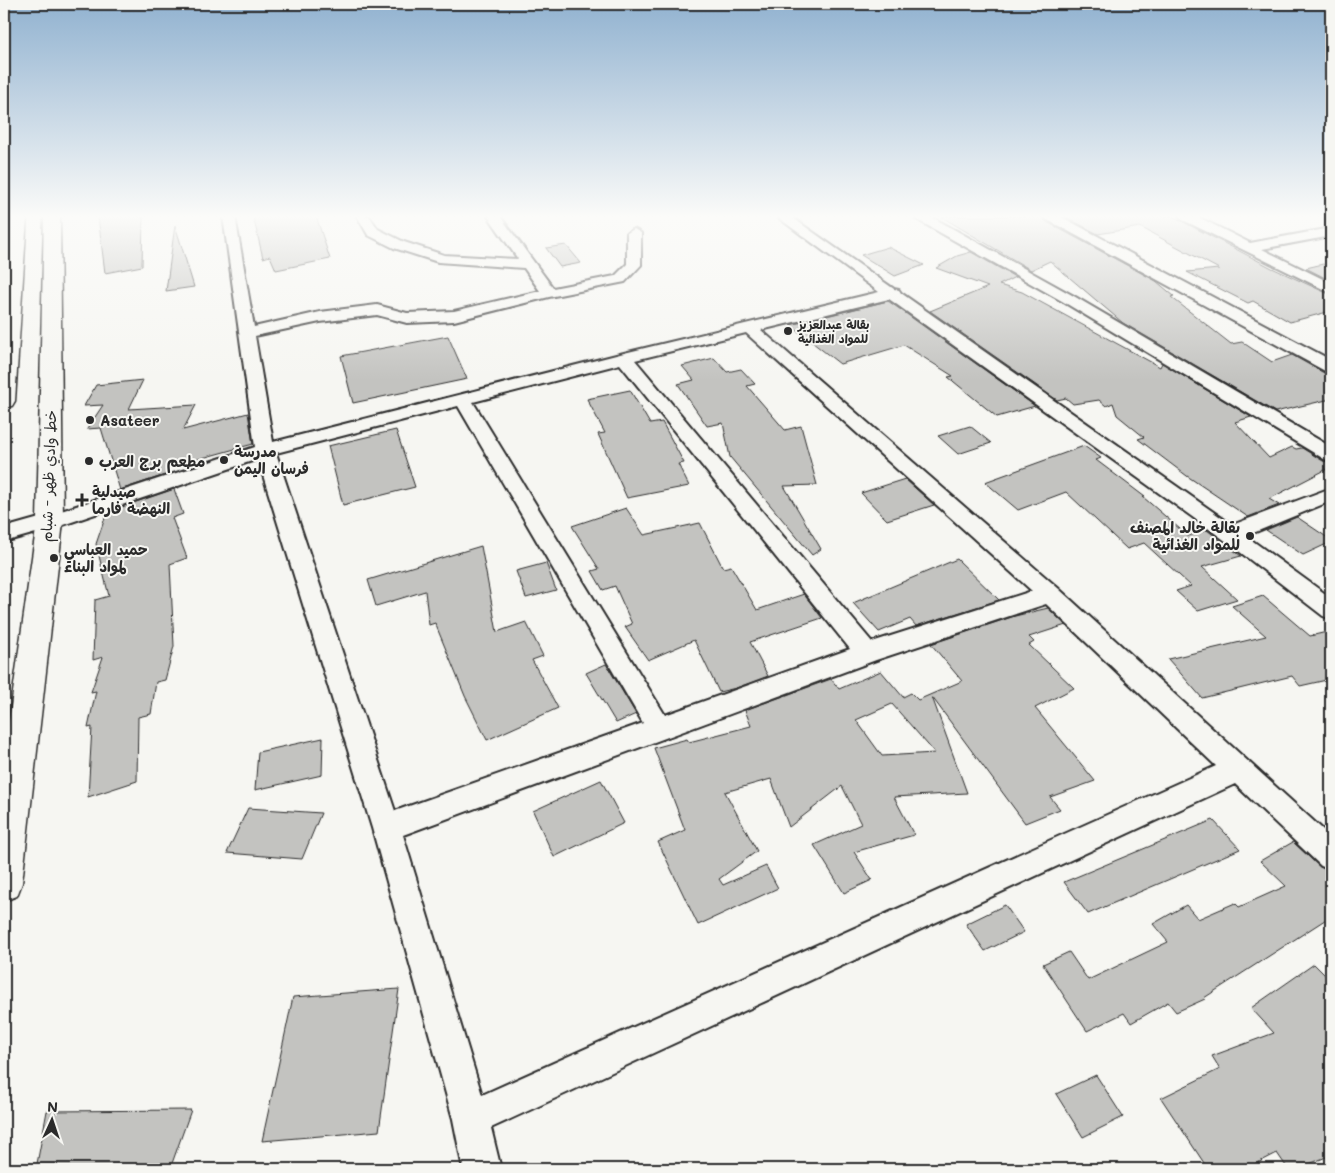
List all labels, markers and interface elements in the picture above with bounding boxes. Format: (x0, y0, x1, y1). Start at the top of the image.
place label: بقالة عبدالعزيز للمواد الغذائية (797, 316, 869, 347)
marker: بقالة عبدالعزيز للمواد الغذائية (782, 325, 794, 337)
street label: خط وادي ظهر - شبام (36, 410, 62, 542)
place label: Asateer (100, 410, 160, 430)
marker: Asateer (84, 414, 96, 426)
place label: مدرسة فرسان اليمن (234, 441, 309, 478)
place label: مطعم برج العرب (99, 451, 206, 473)
marker: مدرسة فرسان اليمن (218, 454, 230, 466)
marker: مطعم برج العرب (83, 455, 95, 467)
place label: صيدلية النهضة فارما (92, 481, 170, 518)
marker: صيدلية النهضة فارما (76, 494, 88, 506)
place label: بقالة خالد المصنف للمواد الغذائية (1130, 517, 1240, 555)
marker: بقالة خالد المصنف للمواد الغذائية (1244, 530, 1256, 542)
place label: حميد العباسي لمواد البناء (64, 539, 148, 577)
marker: حميد العباسي لمواد البناء (48, 552, 60, 564)
north arrow (28, 1096, 78, 1146)
text: N (47, 1097, 59, 1116)

